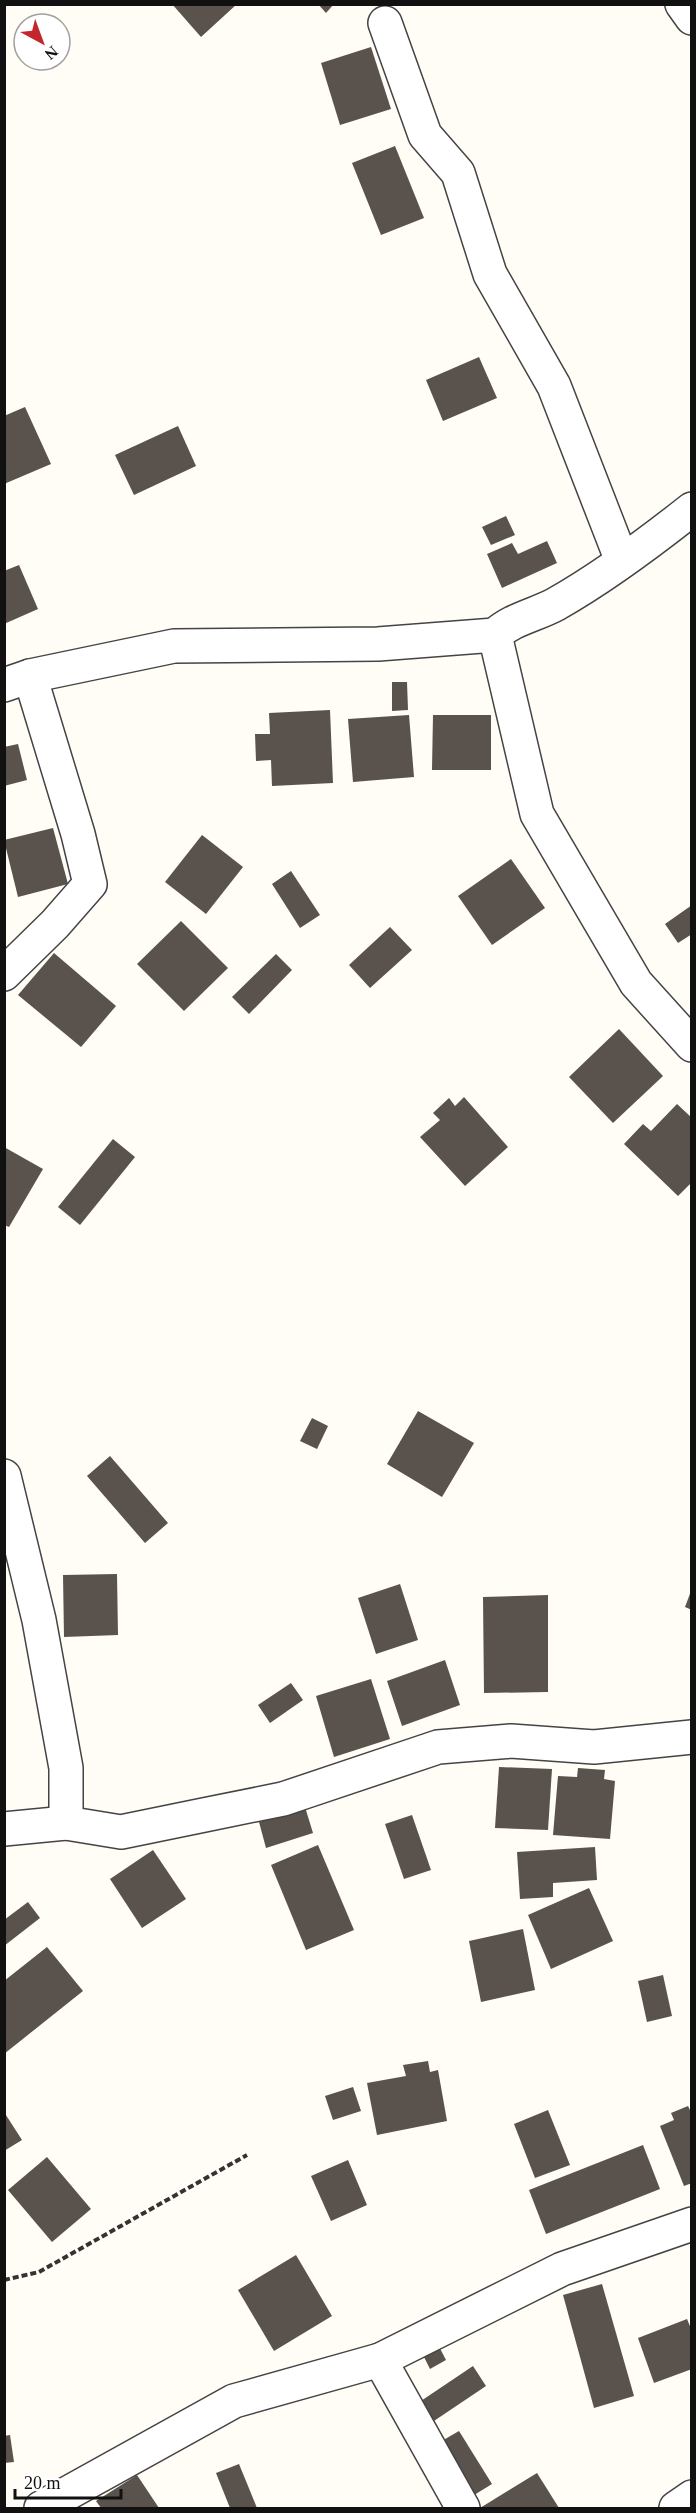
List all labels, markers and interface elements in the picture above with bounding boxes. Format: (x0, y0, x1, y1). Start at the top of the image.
north arrow (12, 12, 72, 72)
text: N (41, 43, 61, 63)
scale bar (15, 2462, 122, 2500)
text: 20 m (24, 2473, 61, 2493)

